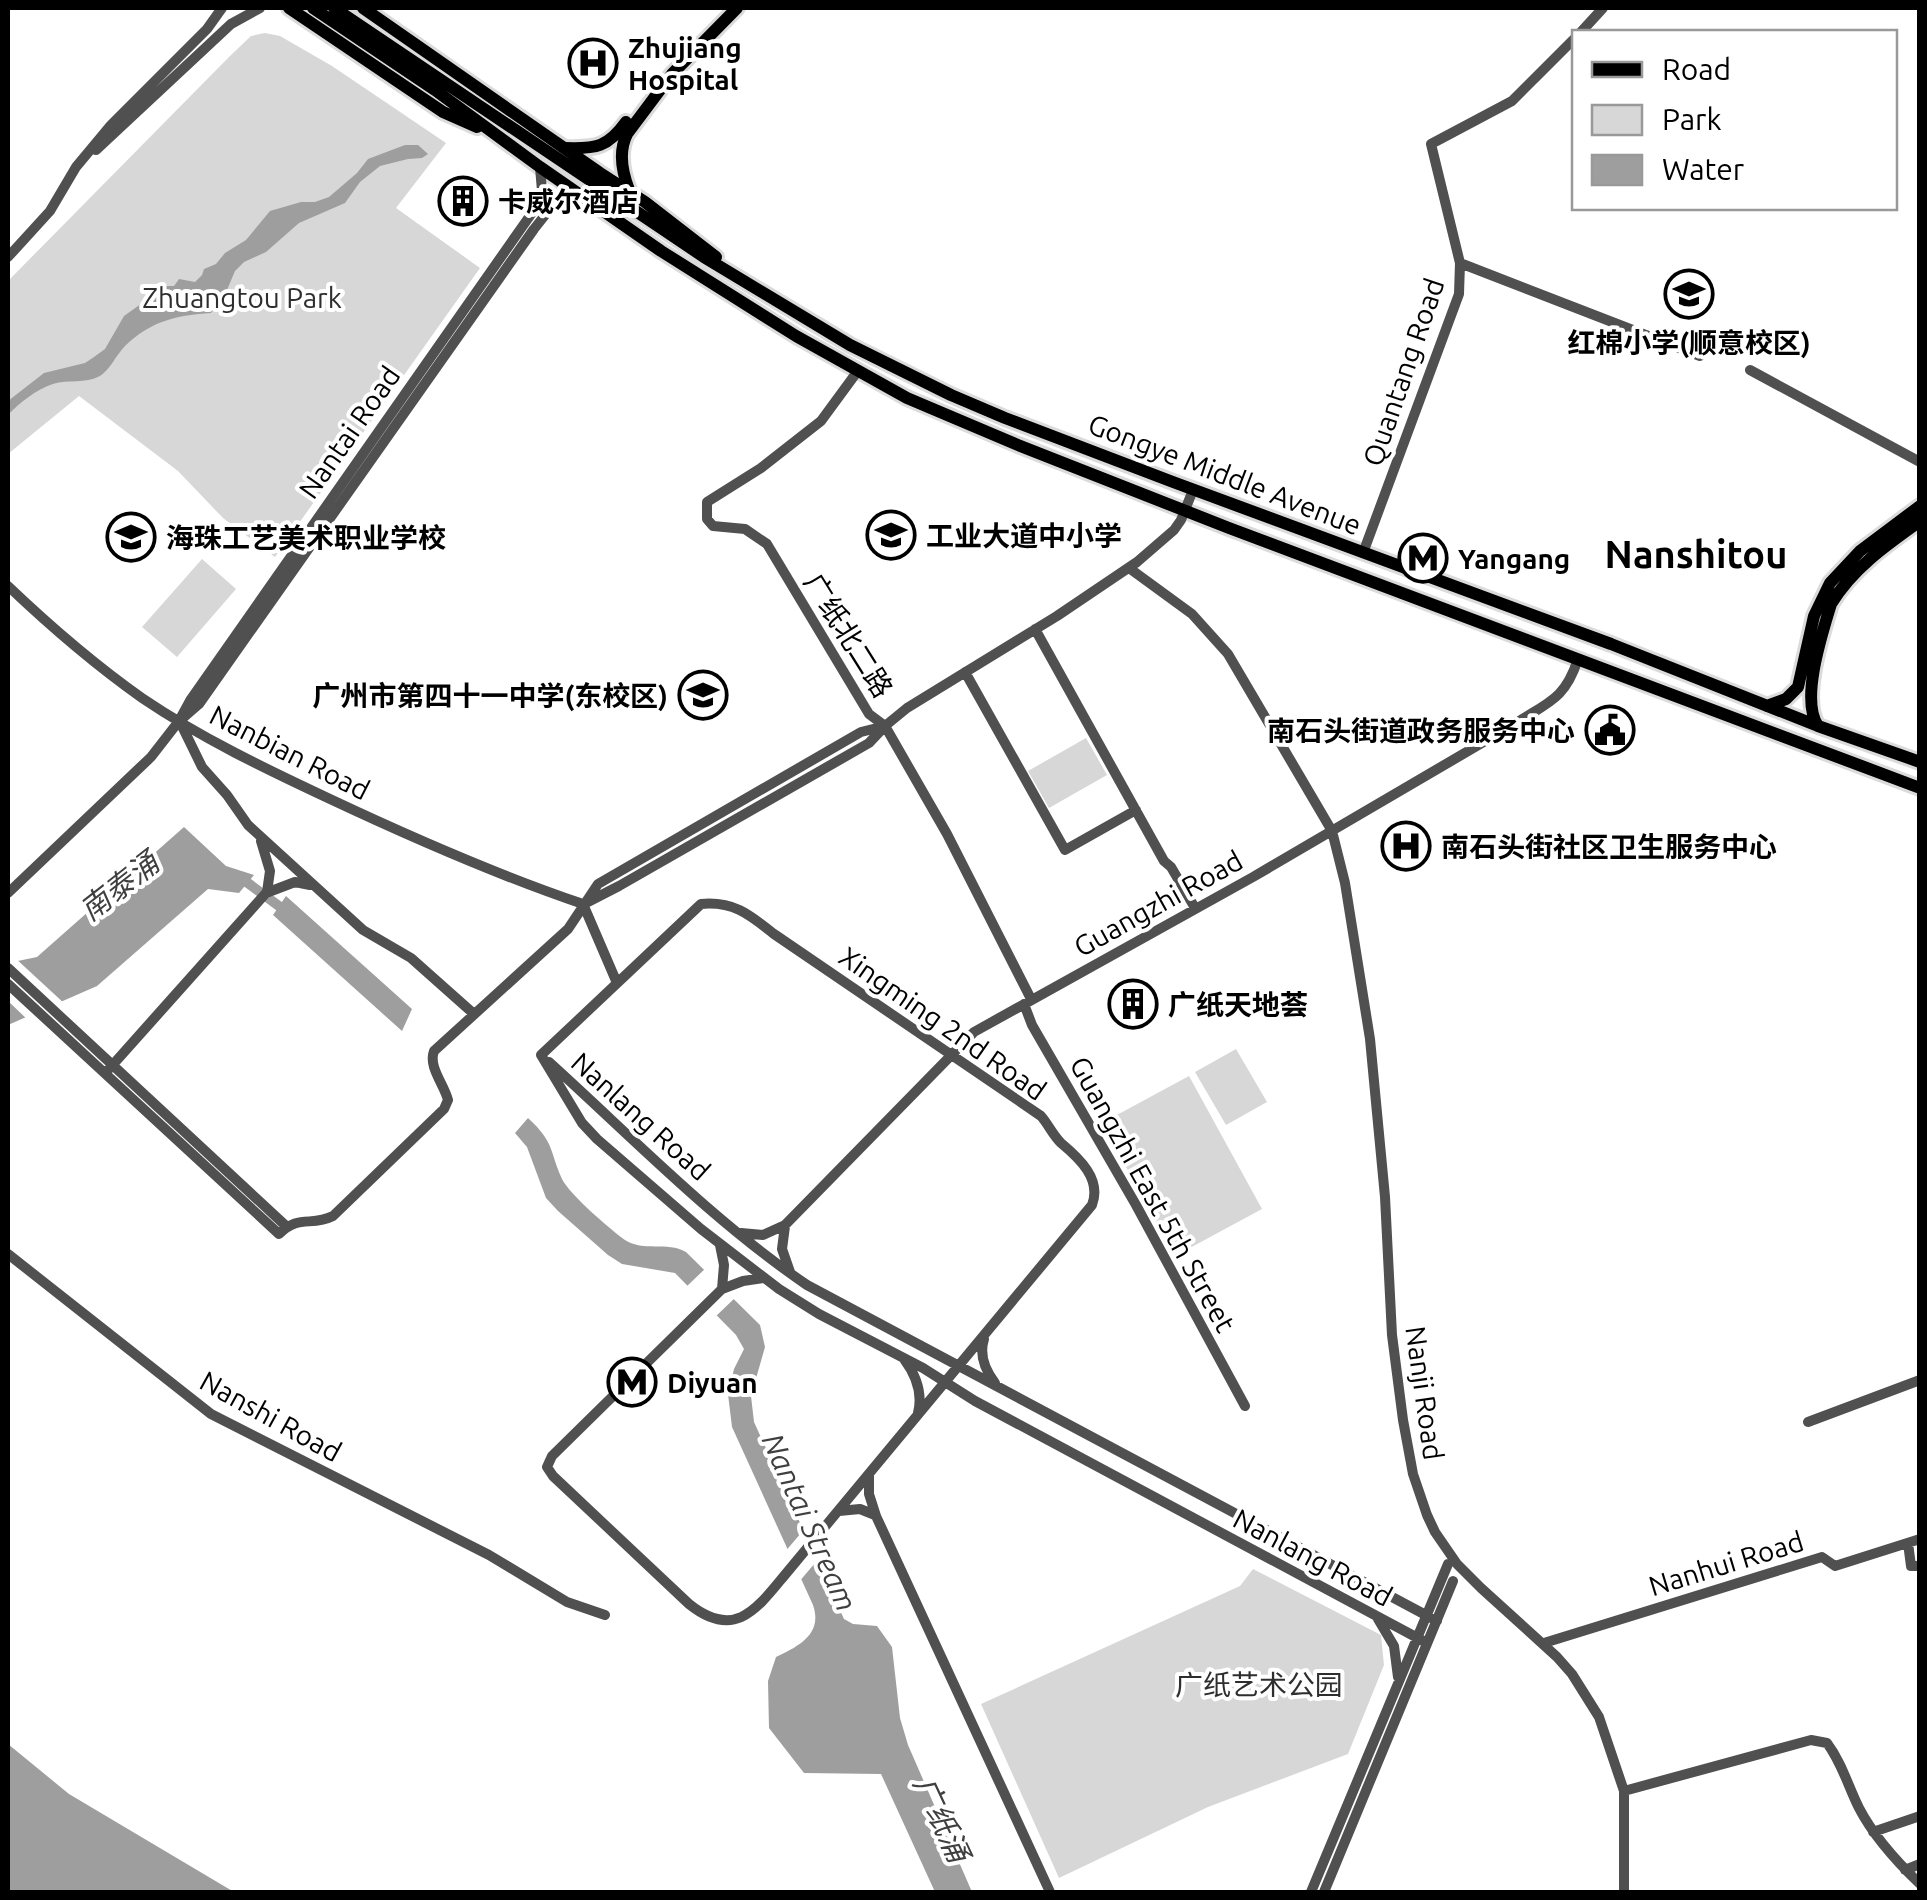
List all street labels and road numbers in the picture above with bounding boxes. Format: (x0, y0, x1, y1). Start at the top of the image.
street label: Quantang Road (1356, 274, 1450, 470)
street label: Nantai Road (292, 360, 406, 504)
street label: Gongye Middle Avenue (1084, 408, 1366, 540)
street label: 广纸北二路 (799, 567, 899, 703)
street label: Nanbian Road (205, 698, 375, 806)
street label: Guangzhi Road (1068, 844, 1248, 962)
street label: Xingming 2nd Road (834, 940, 1052, 1106)
street label: Nanlang Road (566, 1046, 716, 1186)
street label: Guangzhi East 5th Street (1064, 1051, 1242, 1337)
street label: Nanji Road (1400, 1324, 1450, 1462)
street label: Nanshi Road (195, 1365, 347, 1467)
street label: Nanlang Road (1228, 1502, 1398, 1612)
street label: Nanhui Road (1645, 1525, 1807, 1601)

